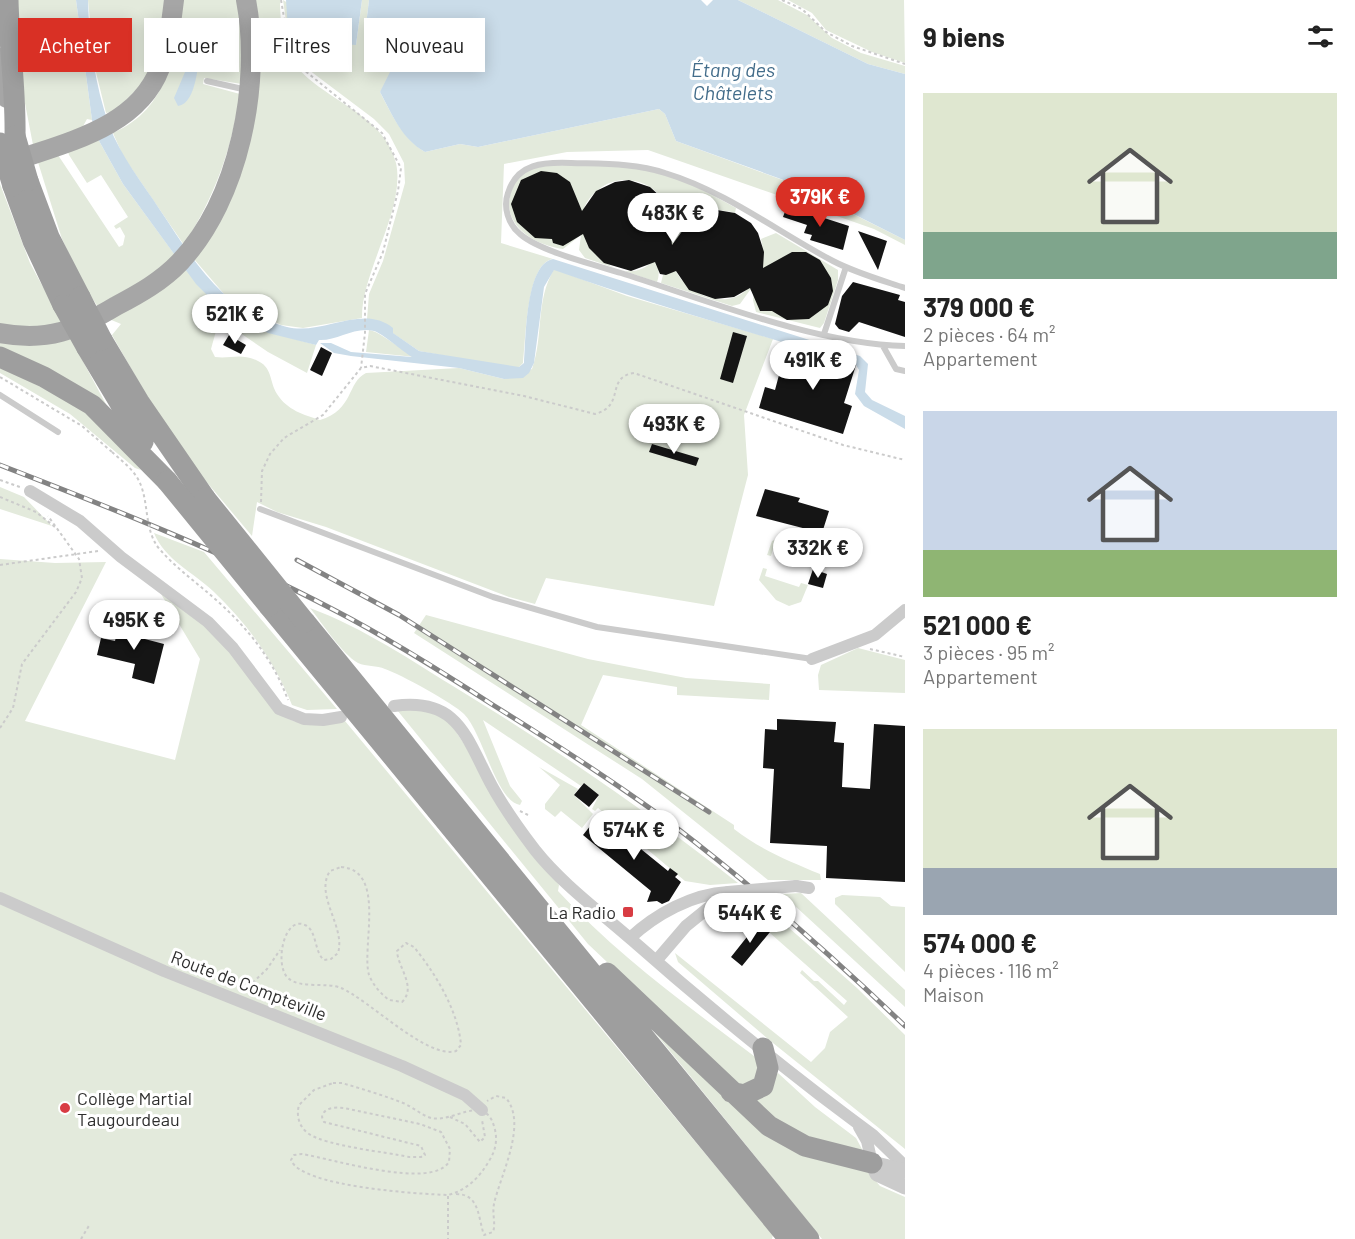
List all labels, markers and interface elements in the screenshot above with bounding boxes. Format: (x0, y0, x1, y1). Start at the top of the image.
chip: Acheter (18, 18, 132, 72)
chip: Louer (144, 18, 239, 72)
chip: Filtres (251, 18, 352, 72)
chip: Nouveau (364, 18, 485, 72)
icon: filters (1304, 20, 1337, 53)
text: 9 biens (923, 21, 1005, 52)
water label: Étang des Châtelets (691, 57, 775, 104)
icon: home (1076, 132, 1184, 240)
pin: 379K € (771, 177, 869, 228)
text: 379K € (790, 184, 850, 208)
pin: 483K € (624, 193, 722, 244)
text: 483K € (642, 200, 704, 224)
text: 379 000 € (923, 291, 1035, 322)
pin: 521K € (186, 294, 284, 345)
text: 521K € (206, 301, 264, 325)
text: 2 pièces · 64 m² (923, 322, 1056, 346)
pin: 491K € (764, 340, 862, 391)
text: Appartement (923, 346, 1038, 370)
text: 491K € (784, 347, 842, 371)
pin: 493K € (625, 404, 723, 455)
text: 493K € (643, 411, 705, 435)
icon: home (1076, 450, 1184, 558)
pin: 332K € (769, 528, 867, 579)
text: 332K € (787, 535, 849, 559)
pin: 495K € (85, 600, 183, 651)
text: 495K € (103, 607, 165, 631)
text: 521 000 € (923, 609, 1032, 640)
text: 3 pièces · 95 m² (923, 640, 1055, 664)
text: Appartement (923, 664, 1038, 688)
icon: home (1076, 768, 1184, 876)
pin: 574K € (585, 810, 683, 861)
text: 574K € (603, 817, 665, 841)
pin: 544K € (701, 893, 799, 944)
text: 544K € (718, 900, 782, 924)
place label: La Radio (549, 901, 616, 923)
marker: La Radio (621, 905, 635, 919)
text: 574 000 € (923, 927, 1037, 958)
street label: Route de Compteville (168, 945, 330, 1025)
text: 4 pièces · 116 m² (923, 958, 1059, 982)
text: Maison (923, 982, 984, 1006)
place label: Collège Martial Taugourdeau (77, 1087, 192, 1130)
marker: Collège Martial Taugourdeau (58, 1101, 72, 1115)

